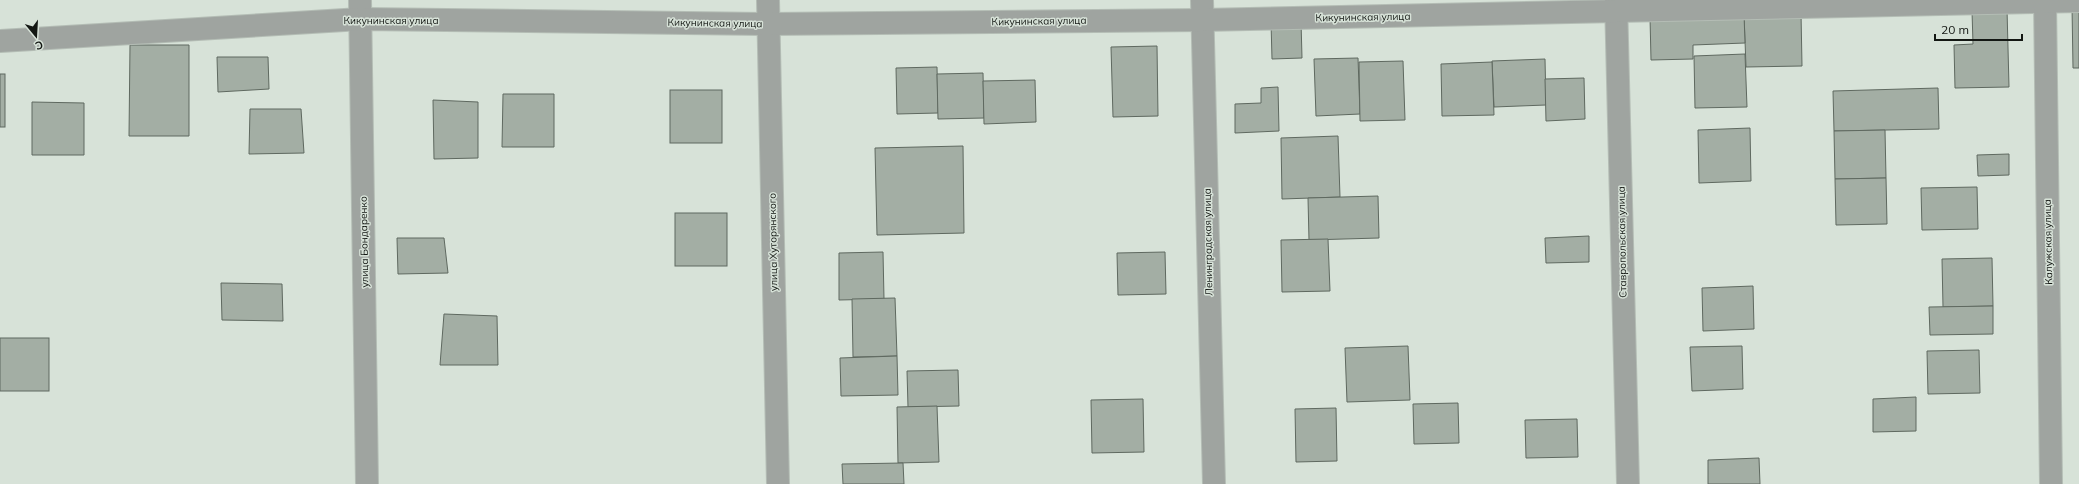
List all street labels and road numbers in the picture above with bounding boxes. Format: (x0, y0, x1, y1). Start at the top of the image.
street label: Кикунинская улица (1315, 10, 1411, 24)
street label: Кикунинская улица (344, 14, 439, 27)
street label: Кикунинская улица (991, 14, 1087, 28)
street label: Кикунинская улица (667, 16, 763, 30)
street label: Ставропольская улица (1615, 186, 1629, 298)
street label: Ленинградская улица (1201, 188, 1215, 296)
street label: улица Хуторянского (766, 193, 780, 291)
street label: улица Бондаренко (357, 196, 371, 288)
street label: Калужская улица (2041, 199, 2055, 285)

